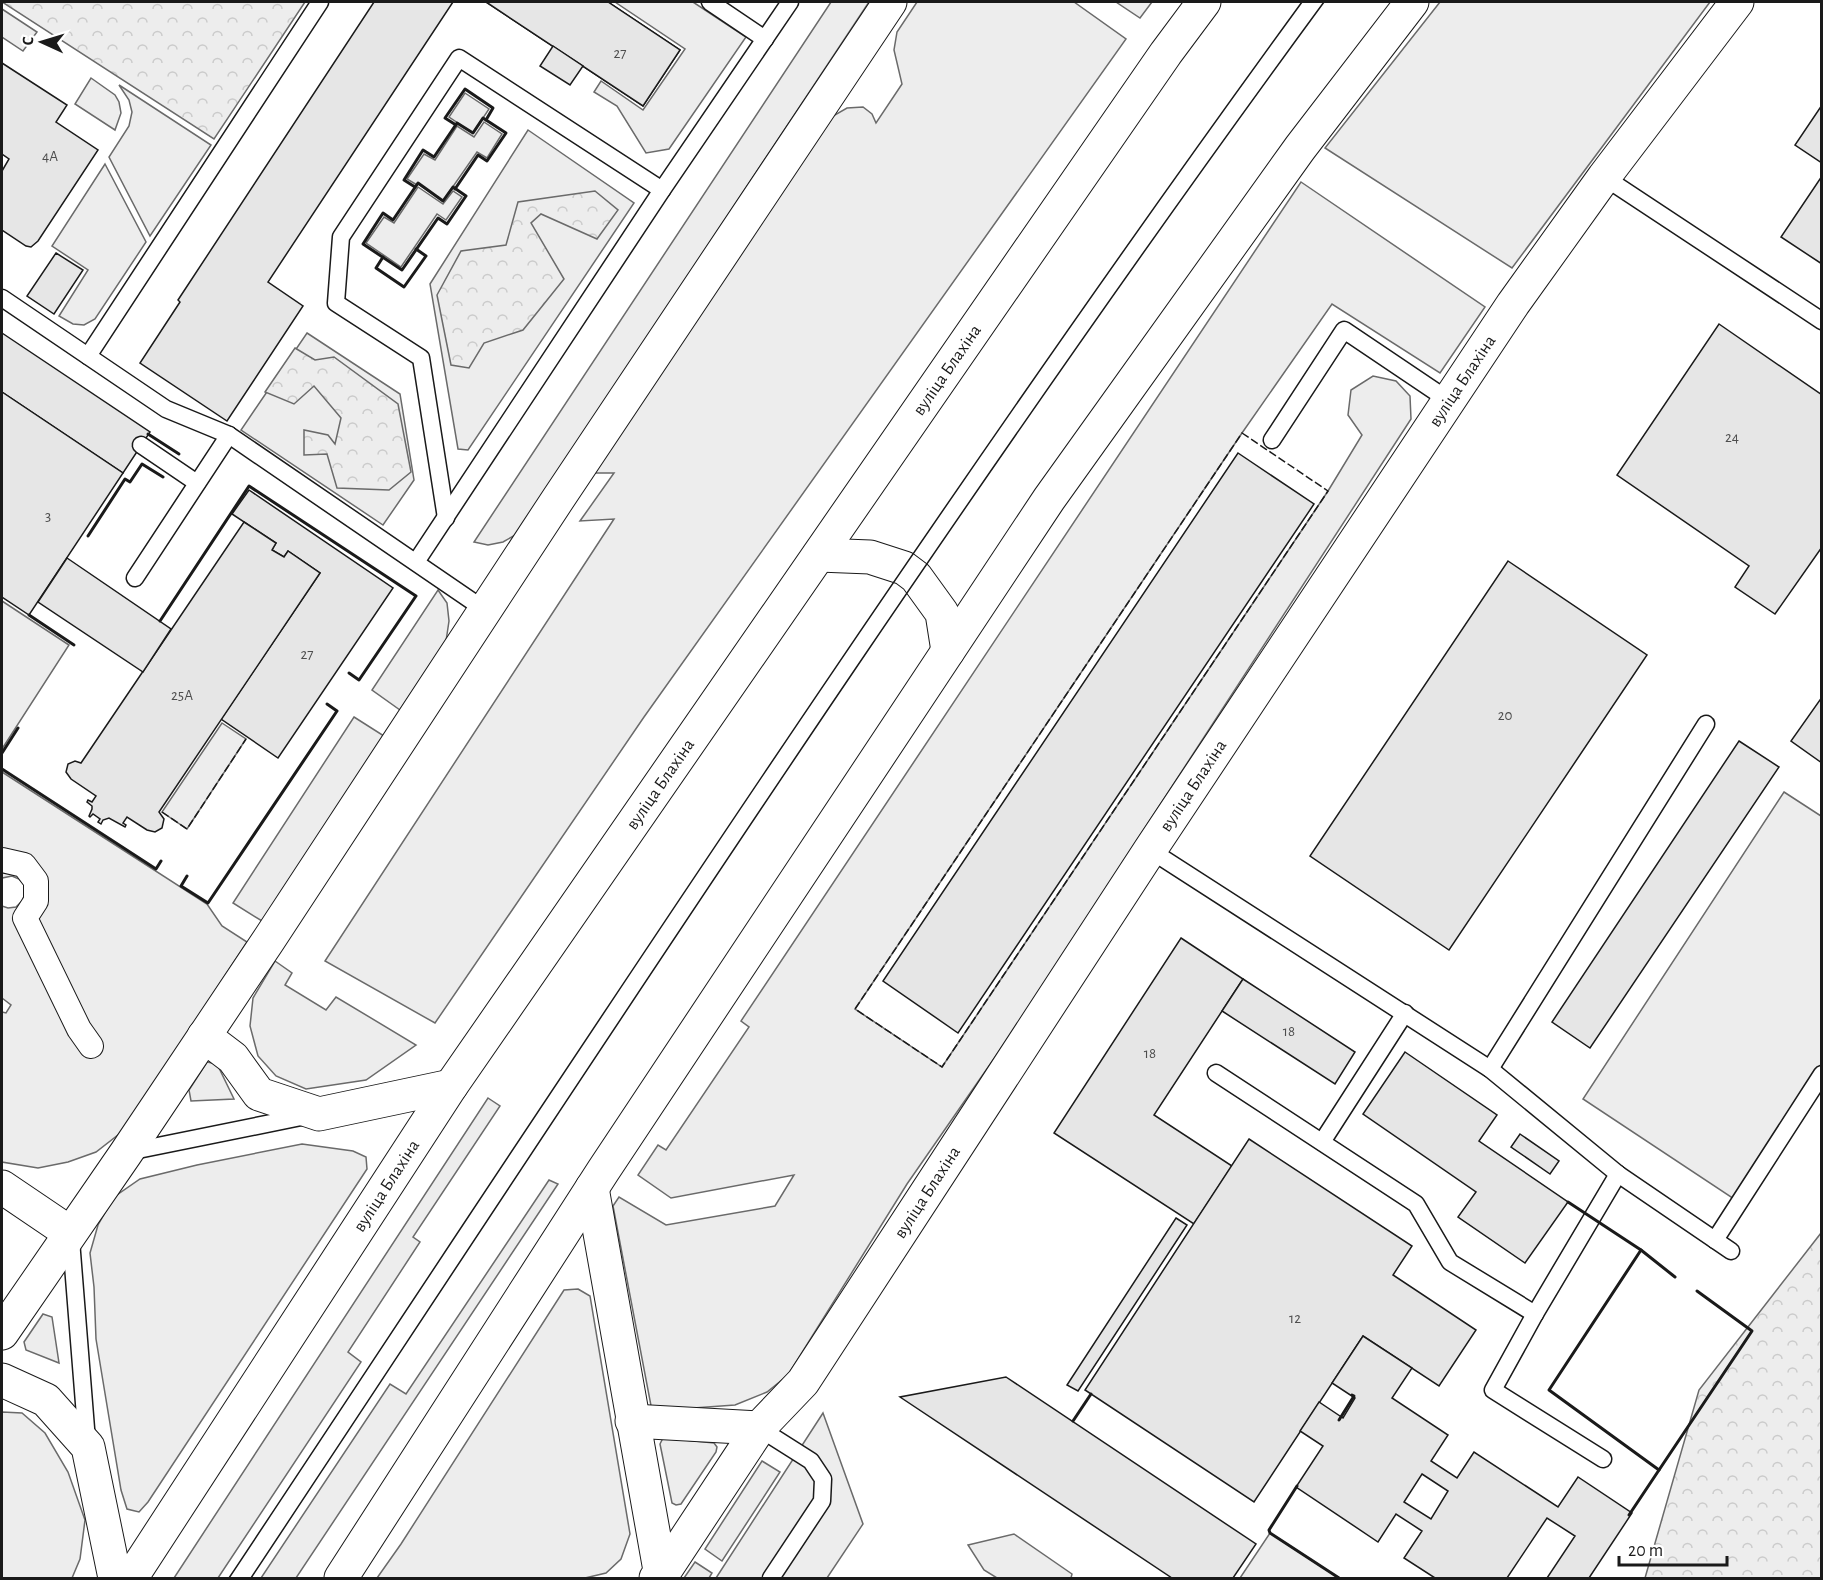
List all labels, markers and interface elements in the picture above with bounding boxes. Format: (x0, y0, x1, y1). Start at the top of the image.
north arrow (12, 12, 72, 72)
text: С (20, 36, 36, 46)
house number: 27 (613, 46, 627, 61)
house number: 4А (42, 149, 58, 164)
street label: вуліца Блахіна (910, 322, 985, 419)
street label: вуліца Блахіна (1426, 332, 1500, 430)
house number: 24 (1725, 430, 1739, 445)
house number: 3 (45, 509, 51, 524)
house number: 27 (300, 647, 314, 662)
house number: 25А (171, 688, 193, 703)
house number: 20 (1498, 708, 1512, 723)
street label: вуліца Блахіна (623, 736, 698, 833)
street label: вуліца Блахіна (1157, 737, 1231, 835)
house number: 18 (1283, 1024, 1295, 1039)
house number: 18 (1144, 1046, 1156, 1061)
street label: вуліца Блахіна (351, 1137, 423, 1235)
street label: вуліца Блахіна (891, 1143, 964, 1242)
house number: 12 (1289, 1311, 1301, 1326)
scale bar (1619, 1529, 1727, 1567)
text: 20 m (1628, 1542, 1663, 1560)

